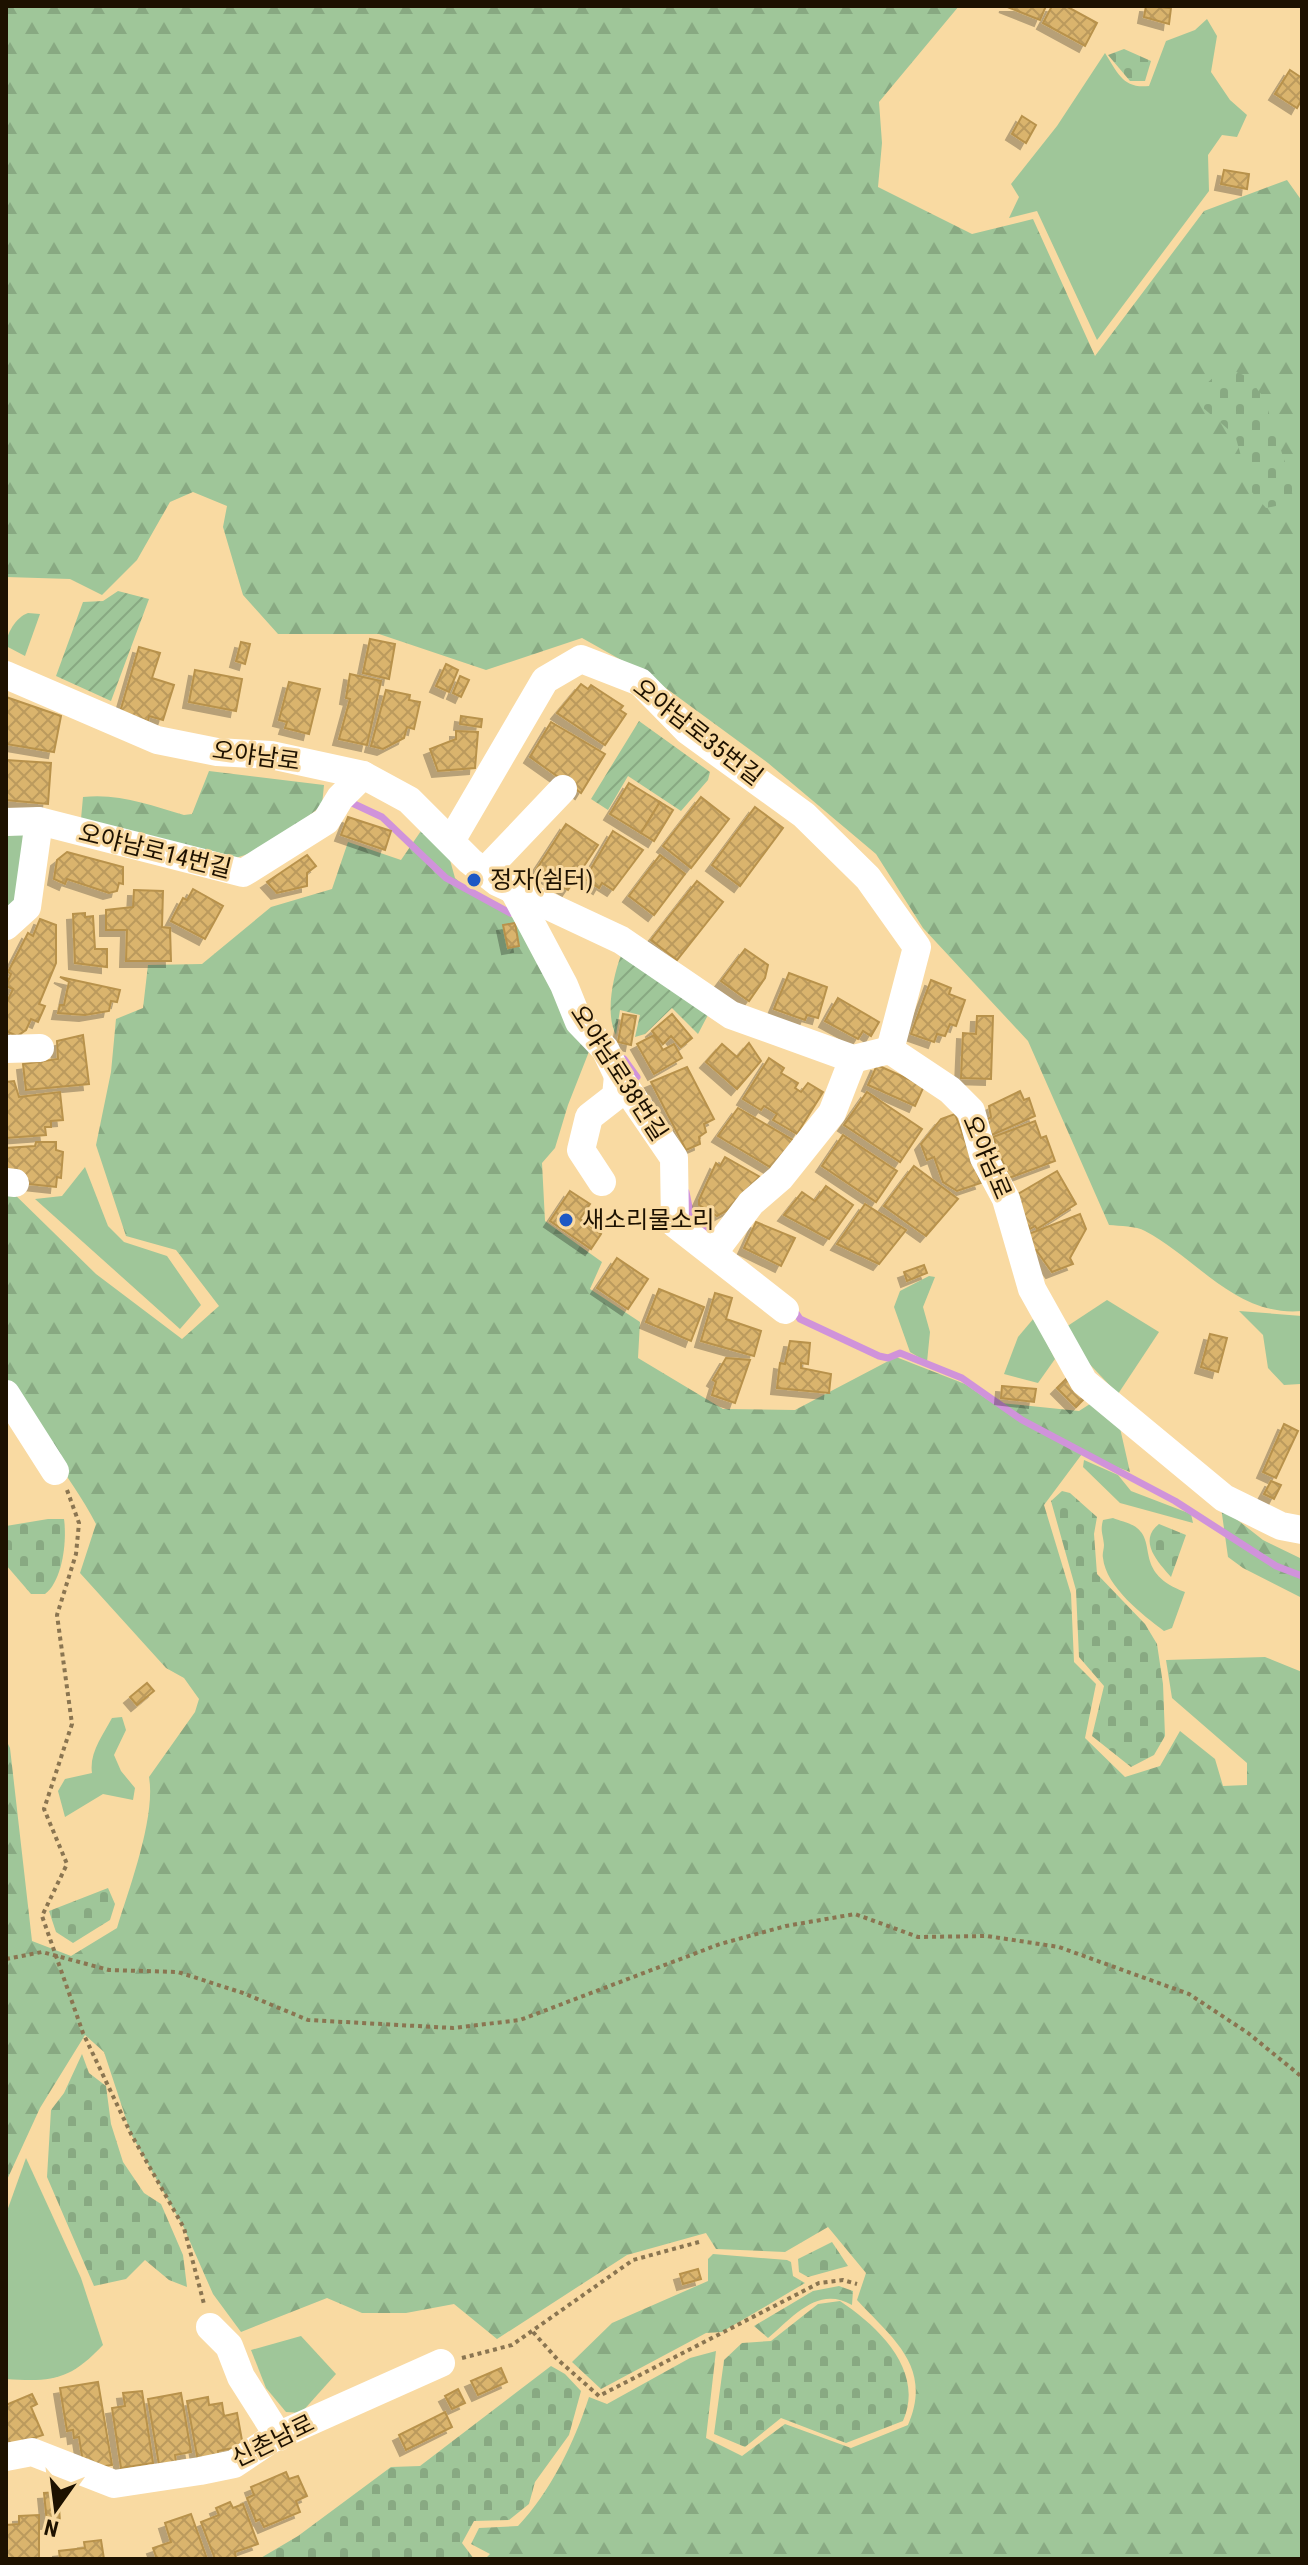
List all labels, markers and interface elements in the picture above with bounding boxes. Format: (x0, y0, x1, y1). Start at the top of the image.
street label: 오야남로35번길 (628, 673, 768, 791)
street label: 오야남로 (210, 736, 302, 776)
street label: 오야남로14번길 (76, 819, 234, 883)
place label: 정자(쉼터) (490, 866, 594, 894)
marker: 정자(쉼터) (465, 871, 483, 889)
street label: 오야남로38번길 (565, 1000, 673, 1146)
street label: 오야남로 (957, 1111, 1017, 1203)
place label: 새소리물소리 (582, 1206, 714, 1234)
marker: 새소리물소리 (557, 1211, 575, 1229)
street label: 신촌남로 (227, 2409, 319, 2473)
north arrow (16, 2469, 96, 2549)
text: N (42, 2514, 61, 2542)

